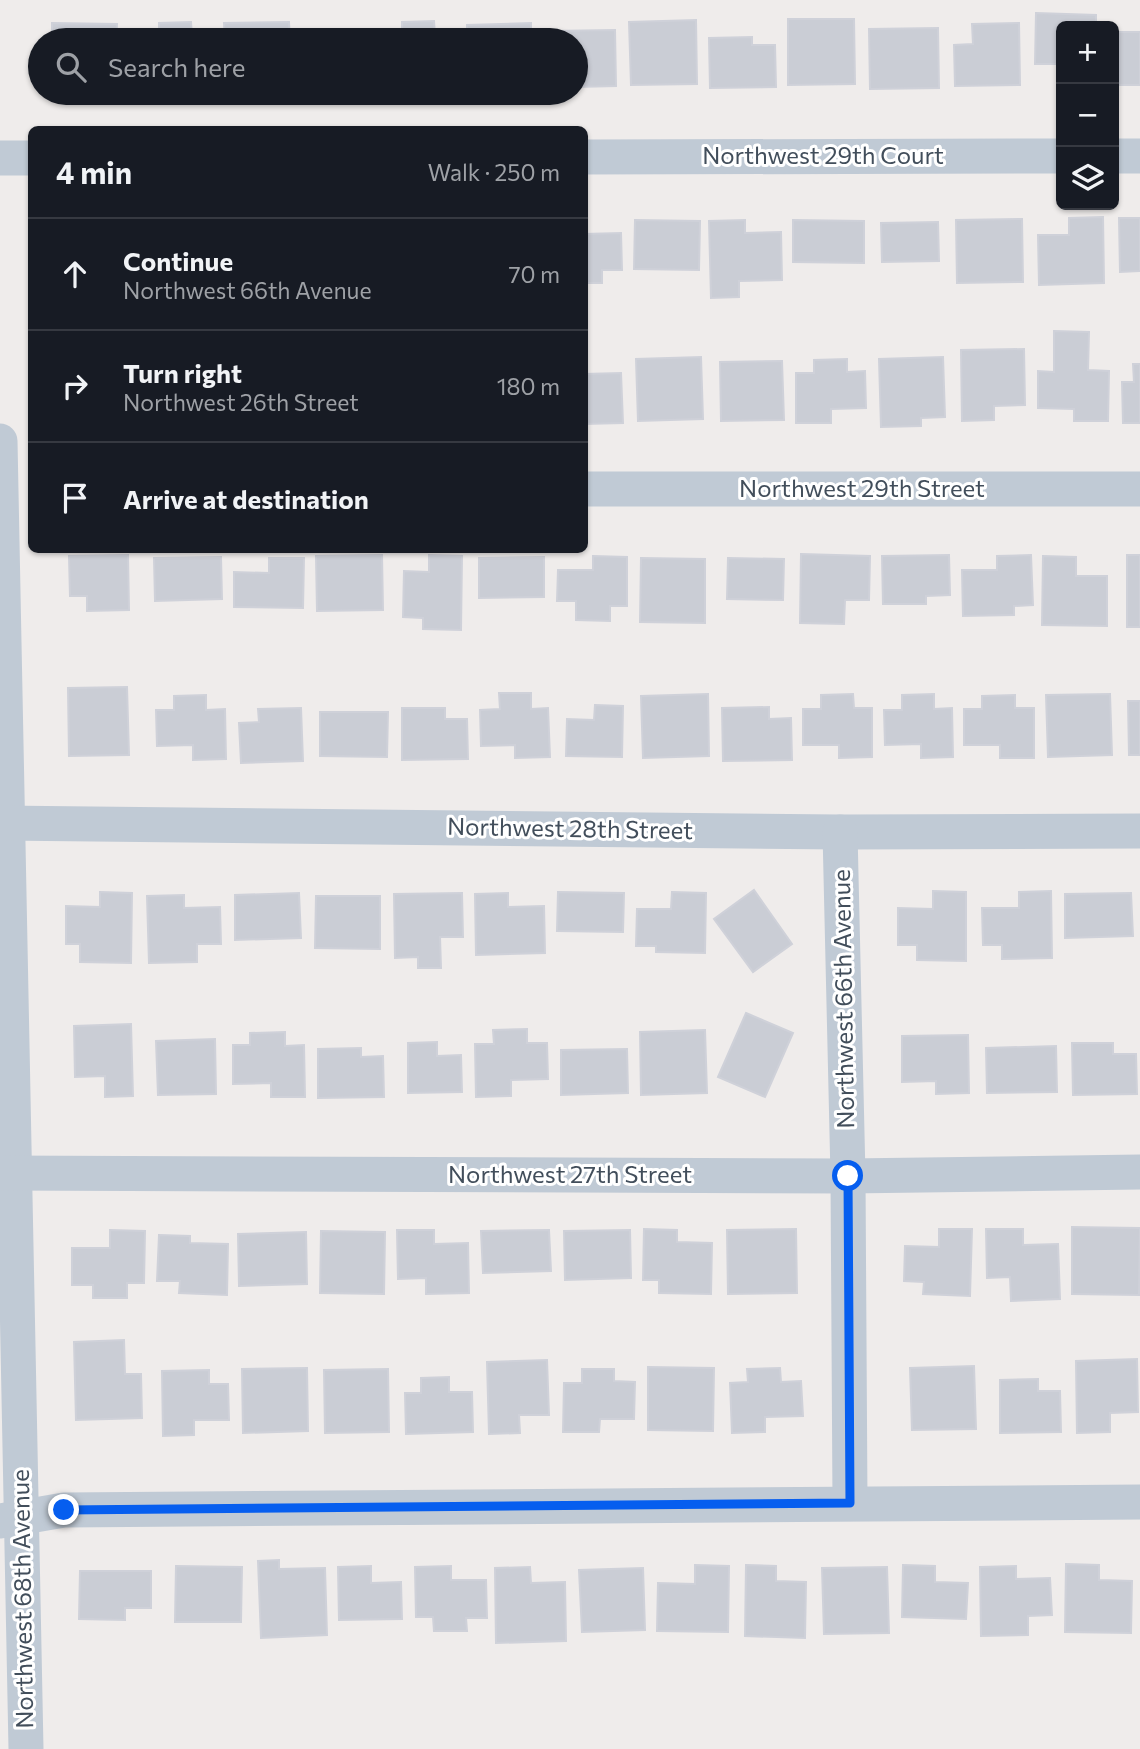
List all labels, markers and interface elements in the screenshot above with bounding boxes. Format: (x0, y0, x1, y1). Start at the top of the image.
map controls (1056, 21, 1119, 210)
button: + (1056, 21, 1119, 84)
search box (28, 28, 588, 105)
icon: search (52, 48, 90, 86)
text: Search here (108, 51, 246, 82)
button: − (1056, 84, 1119, 147)
street label: Northwest 29th Court (702, 140, 944, 169)
button: layers (1056, 147, 1119, 210)
text: 4 min (56, 153, 132, 190)
text: Walk · 250 m (428, 158, 560, 186)
text: Continue (123, 245, 233, 276)
icon: ahead (56, 255, 94, 293)
text: 70 m (508, 260, 560, 288)
text: Northwest 66th Avenue (123, 276, 372, 304)
text: Turn right (123, 357, 242, 388)
icon: right (56, 367, 94, 405)
text: 180 m (497, 372, 560, 400)
text: Northwest 26th Street (123, 388, 359, 416)
street label: Northwest 29th Street (739, 473, 985, 502)
icon: arrive (56, 479, 94, 517)
text: Arrive at destination (123, 483, 369, 514)
street label: Northwest 28th Street (447, 811, 693, 844)
street label: Northwest 66th Avenue (826, 869, 859, 1129)
street label: Northwest 27th Street (448, 1159, 692, 1188)
route start (832, 1160, 863, 1191)
street label: Northwest 68th Avenue (5, 1469, 38, 1729)
route end (48, 1494, 79, 1525)

